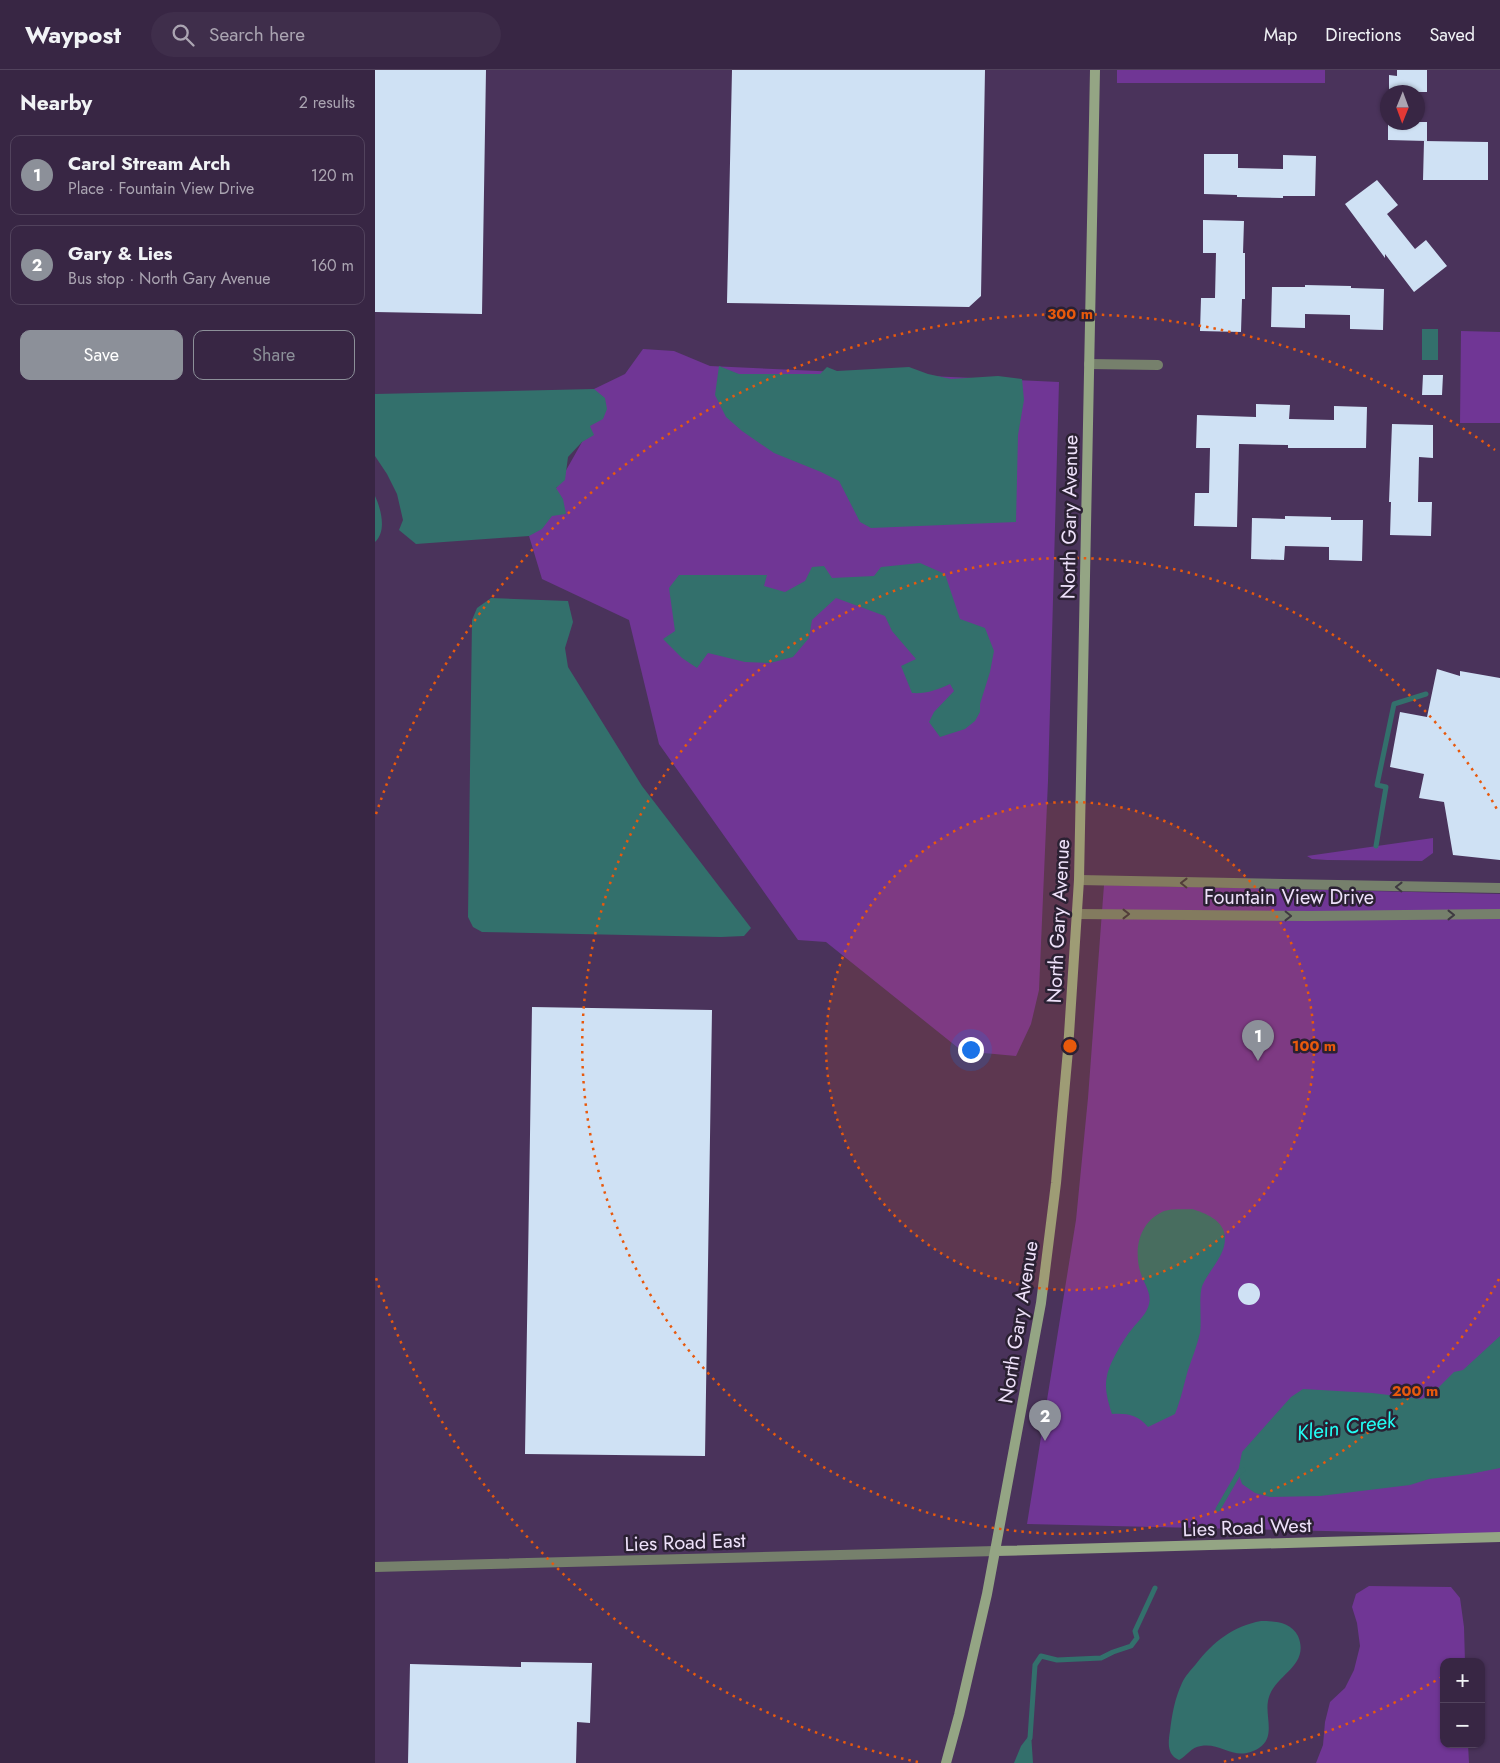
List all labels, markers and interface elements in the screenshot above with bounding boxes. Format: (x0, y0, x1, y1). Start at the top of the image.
search box (151, 12, 501, 57)
text: Waypost (25, 17, 121, 52)
icon: search (169, 21, 197, 49)
text: Search here (209, 21, 305, 48)
text: Map (1264, 22, 1297, 48)
text: Directions (1325, 22, 1401, 48)
text: Saved (1429, 22, 1475, 48)
north arrow (1380, 85, 1425, 130)
text: Nearby (20, 88, 92, 118)
text: 2 results (299, 91, 355, 114)
text: Carol Stream Arch (68, 150, 231, 177)
text: 1 (33, 164, 41, 187)
text: 120 m (311, 164, 354, 187)
text: Place · Fountain View Drive (68, 177, 254, 200)
text: Gary & Lies (68, 240, 173, 267)
text: 2 (32, 254, 42, 277)
text: 160 m (311, 254, 354, 277)
text: Bus stop · North Gary Avenue (68, 267, 271, 290)
text: 300 m (1047, 303, 1093, 325)
button: Save (20, 330, 183, 380)
button: Share (193, 330, 355, 380)
street label: North Gary Avenue (1054, 435, 1085, 599)
street label: North Gary Avenue (1040, 838, 1077, 1004)
one-way arrow (1180, 877, 1188, 888)
one-way arrow (1395, 881, 1403, 892)
street label: Fountain View Drive (1204, 883, 1374, 912)
one-way arrow (1122, 909, 1130, 919)
one-way arrow (1284, 910, 1292, 921)
one-way arrow (1447, 910, 1455, 920)
pin: 1 (1242, 1020, 1274, 1061)
text: 100 m (1292, 1035, 1336, 1057)
your location (958, 1037, 984, 1063)
centre of rings (1061, 1037, 1079, 1055)
street label: North Gary Avenue (991, 1239, 1046, 1405)
text: 200 m (1392, 1380, 1438, 1402)
pin: 2 (1029, 1400, 1061, 1441)
water label: Klein Creek (1295, 1405, 1398, 1449)
street label: Lies Road West (1182, 1511, 1312, 1544)
street label: Lies Road East (624, 1526, 746, 1559)
map controls (1440, 1658, 1485, 1748)
button: + (1440, 1658, 1485, 1703)
button: − (1440, 1703, 1485, 1748)

